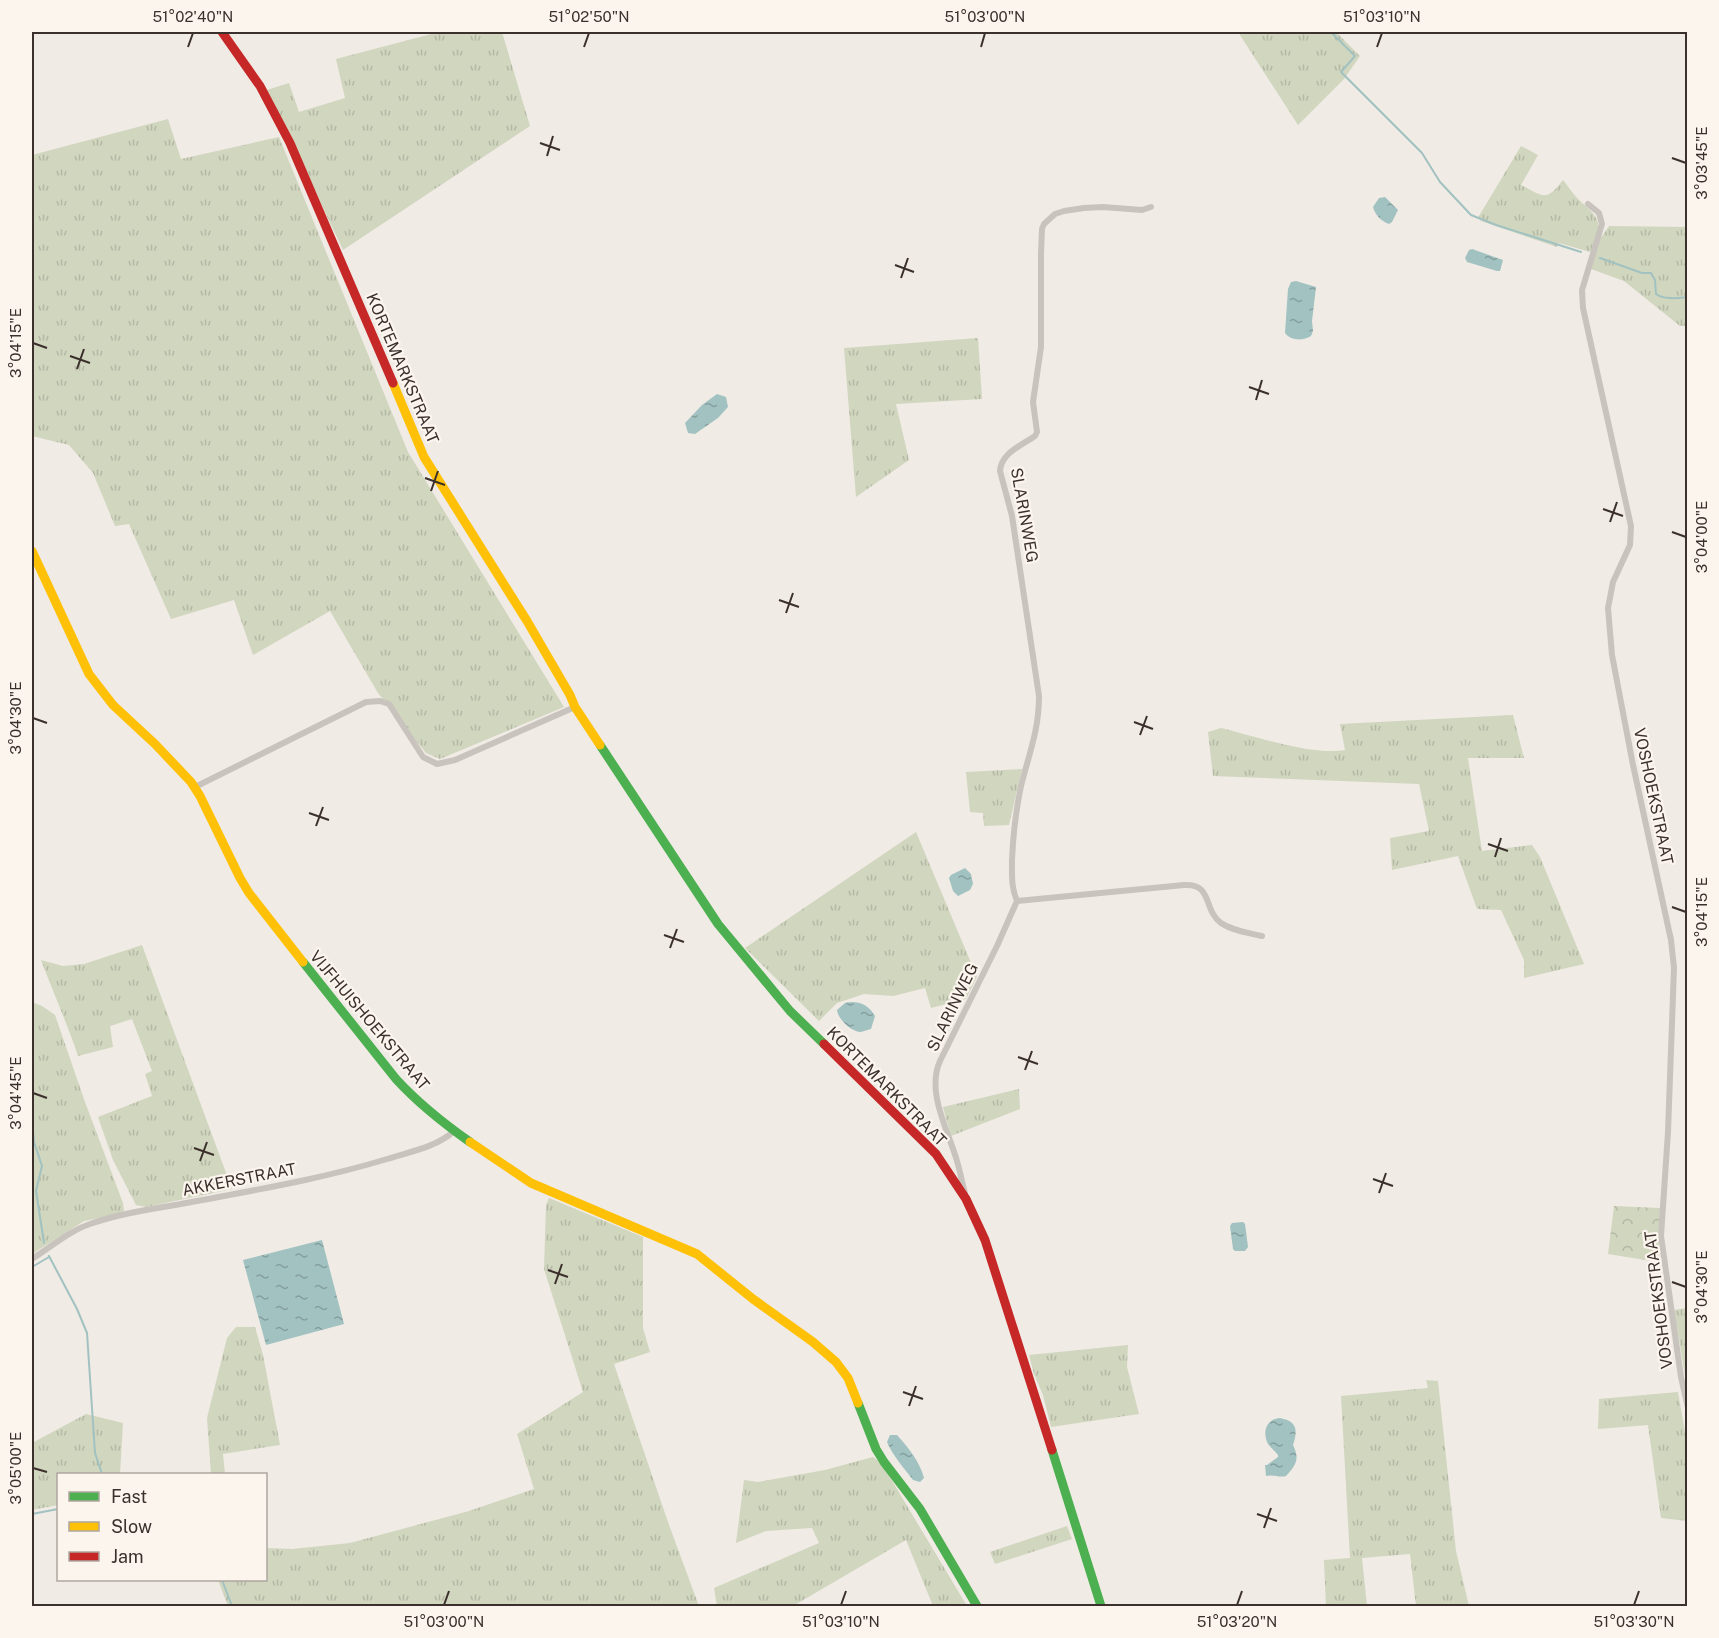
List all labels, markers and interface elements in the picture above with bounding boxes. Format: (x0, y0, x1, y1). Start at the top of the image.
text: 51°02'40"N (153, 8, 233, 25)
text: 51°02'50"N (549, 8, 629, 25)
text: 51°03'00"N (945, 8, 1025, 25)
text: 51°03'10"N (1343, 8, 1421, 25)
text: 3°03'45"E (1693, 126, 1710, 200)
street label: KORTEMARKSTRAAT (362, 290, 443, 447)
text: 3°04'15"E (7, 308, 24, 378)
street label: SLARINWEG (1007, 466, 1042, 564)
text: 3°04'00"E (1693, 501, 1710, 573)
text: 3°04'30"E (7, 682, 24, 754)
street label: VOSHOEKSTRAAT (1630, 726, 1677, 867)
text: 3°04'15"E (1693, 877, 1710, 947)
street label: VIJFHUISHOEKSTRAAT (306, 947, 434, 1094)
street label: SLARINWEG (923, 960, 982, 1054)
street label: KORTEMARKSTRAAT (823, 1023, 951, 1150)
text: 3°04'45"E (7, 1056, 24, 1130)
street label: AKKERSTRAAT (181, 1159, 298, 1200)
street label: VOSHOEKSTRAAT (1641, 1229, 1676, 1370)
text: 3°04'30"E (1693, 1251, 1710, 1323)
text: 3°05'00"E (7, 1432, 24, 1504)
legend (57, 1473, 267, 1581)
text: Fast (111, 1486, 147, 1507)
text: Slow (111, 1516, 152, 1537)
text: Jam (111, 1546, 144, 1567)
text: 51°03'00"N (404, 1613, 484, 1630)
text: 51°03'10"N (802, 1613, 880, 1630)
text: 51°03'20"N (1197, 1613, 1277, 1630)
text: 51°03'30"N (1593, 1613, 1675, 1630)

